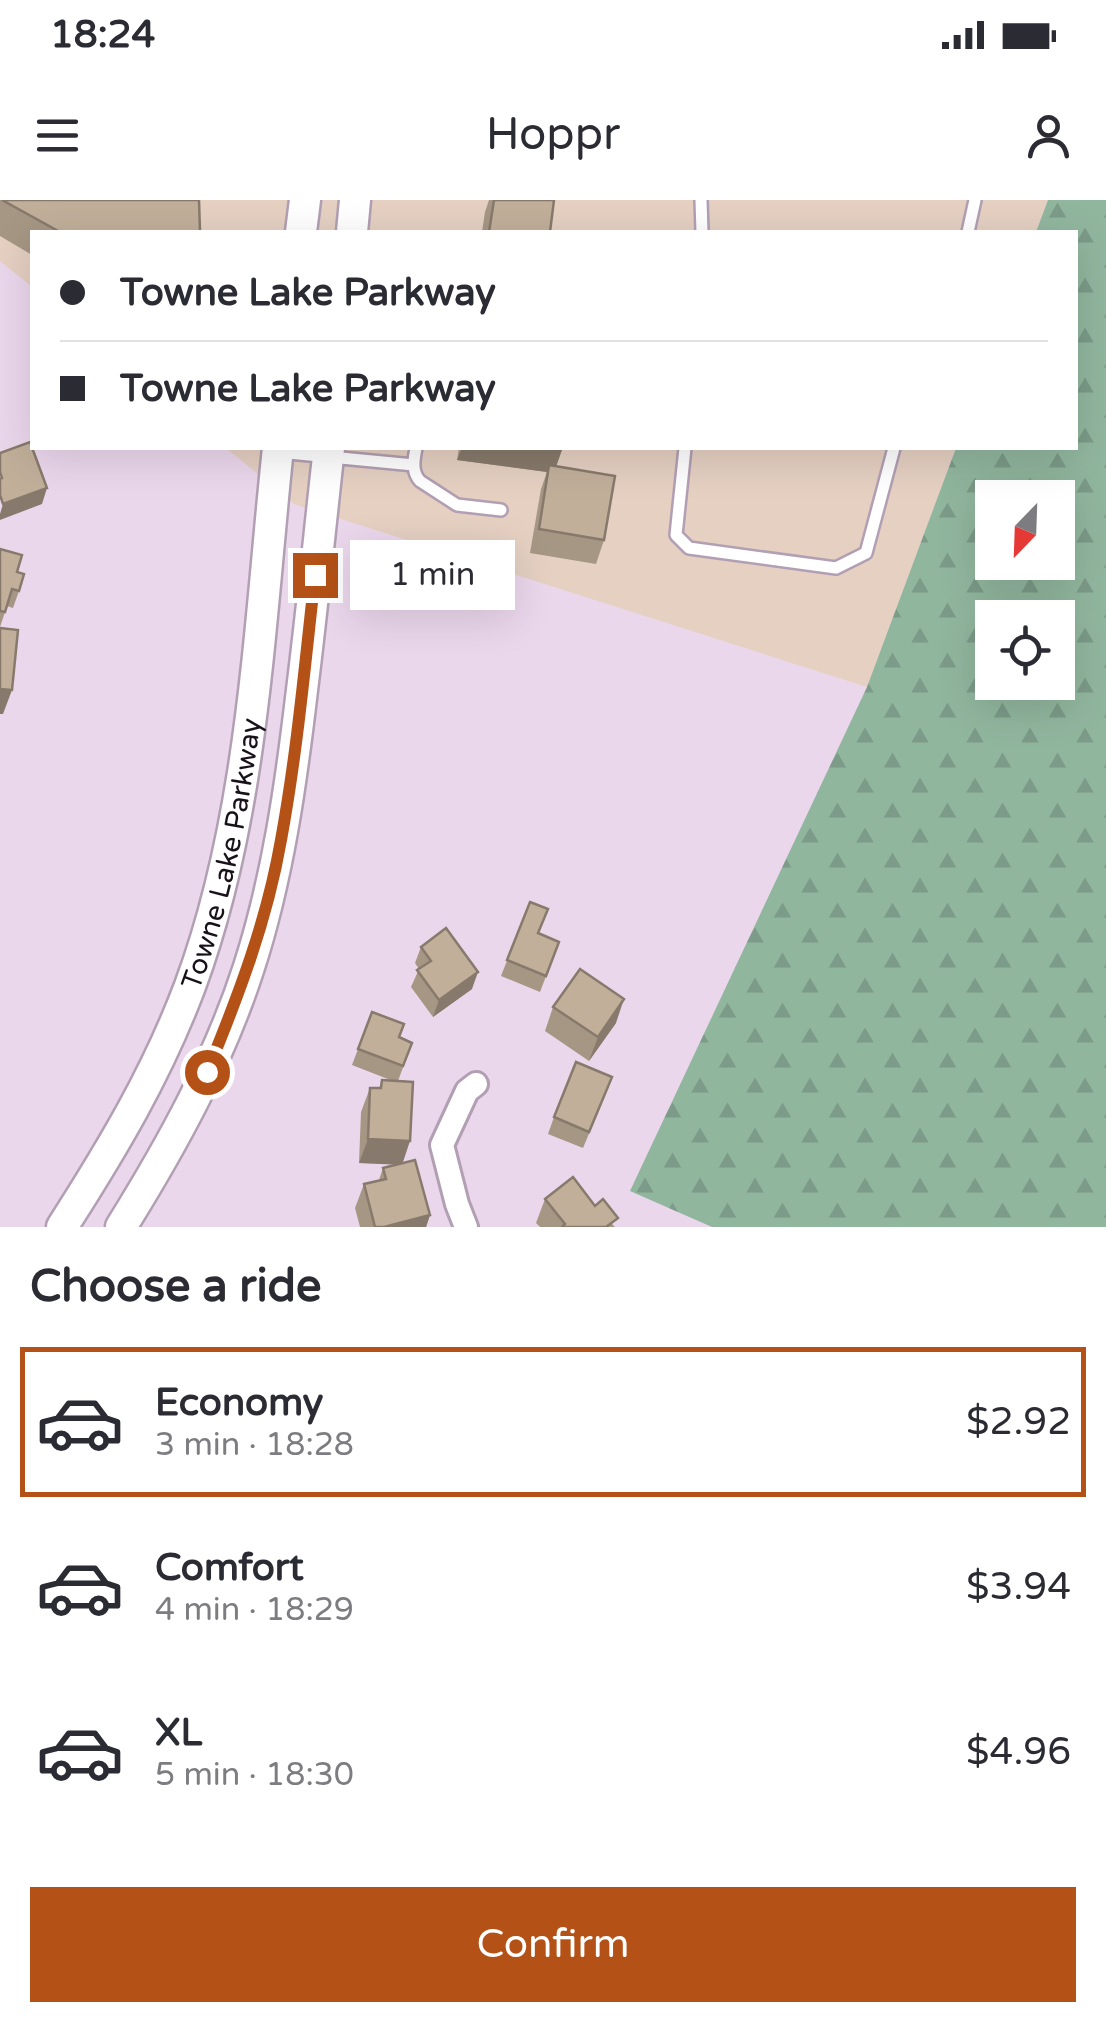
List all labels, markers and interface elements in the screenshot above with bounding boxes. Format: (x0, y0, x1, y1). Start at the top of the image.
text: 18:24 (50, 12, 155, 58)
icon: menu (30, 108, 85, 163)
text: Hoppr (486, 108, 620, 162)
icon: person (1021, 108, 1076, 163)
text: Towne Lake Parkway (120, 270, 496, 316)
text: Towne Lake Parkway (120, 366, 496, 412)
north arrow (975, 480, 1075, 580)
map controls (975, 480, 1075, 700)
callout: 1 min (350, 540, 515, 610)
route end (293, 553, 338, 598)
text: 1 min (390, 556, 475, 594)
button: locate (975, 600, 1075, 700)
street label: Towne Lake Parkway (174, 716, 269, 994)
route start (185, 1050, 230, 1095)
text: Choose a ride (30, 1260, 321, 1314)
icon: car (35, 1377, 125, 1467)
text: Economy (155, 1380, 323, 1426)
text: $2.92 (966, 1399, 1071, 1445)
text: 3 min · 18:28 (155, 1426, 354, 1464)
icon: car (35, 1542, 125, 1632)
text: Comfort (155, 1545, 304, 1591)
text: $3.94 (966, 1564, 1071, 1610)
text: 4 min · 18:29 (155, 1591, 354, 1629)
icon: car (35, 1707, 125, 1797)
text: XL (155, 1710, 202, 1756)
text: $4.96 (966, 1729, 1071, 1775)
text: 5 min · 18:30 (155, 1756, 354, 1794)
button: Confirm (30, 1887, 1076, 2002)

